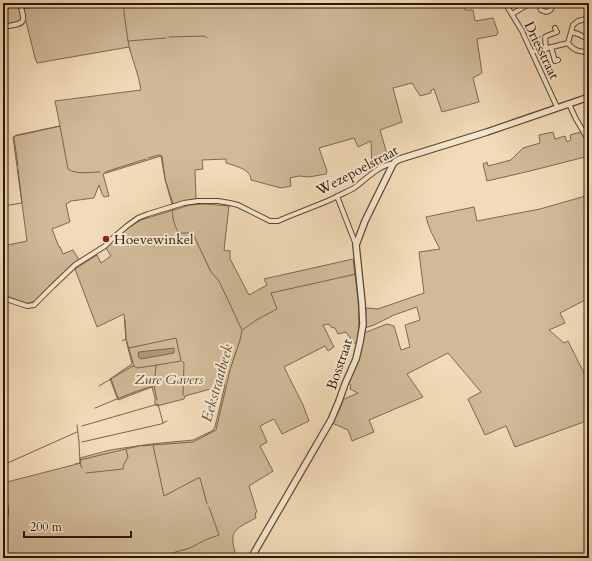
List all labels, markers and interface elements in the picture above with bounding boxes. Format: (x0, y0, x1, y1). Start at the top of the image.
street label: Driesstraat (519, 18, 564, 83)
street label: Wezepoelstraat (312, 141, 402, 200)
place label: Hoevewinkel (114, 230, 194, 249)
marker: Hoevewinkel (101, 234, 111, 244)
street label: Bosstraat (322, 336, 357, 392)
water label: Eekstraatbeek (196, 341, 238, 424)
park label: Zure Gavers (134, 370, 204, 389)
scale bar (24, 513, 131, 539)
text: 200 m (30, 519, 63, 535)

